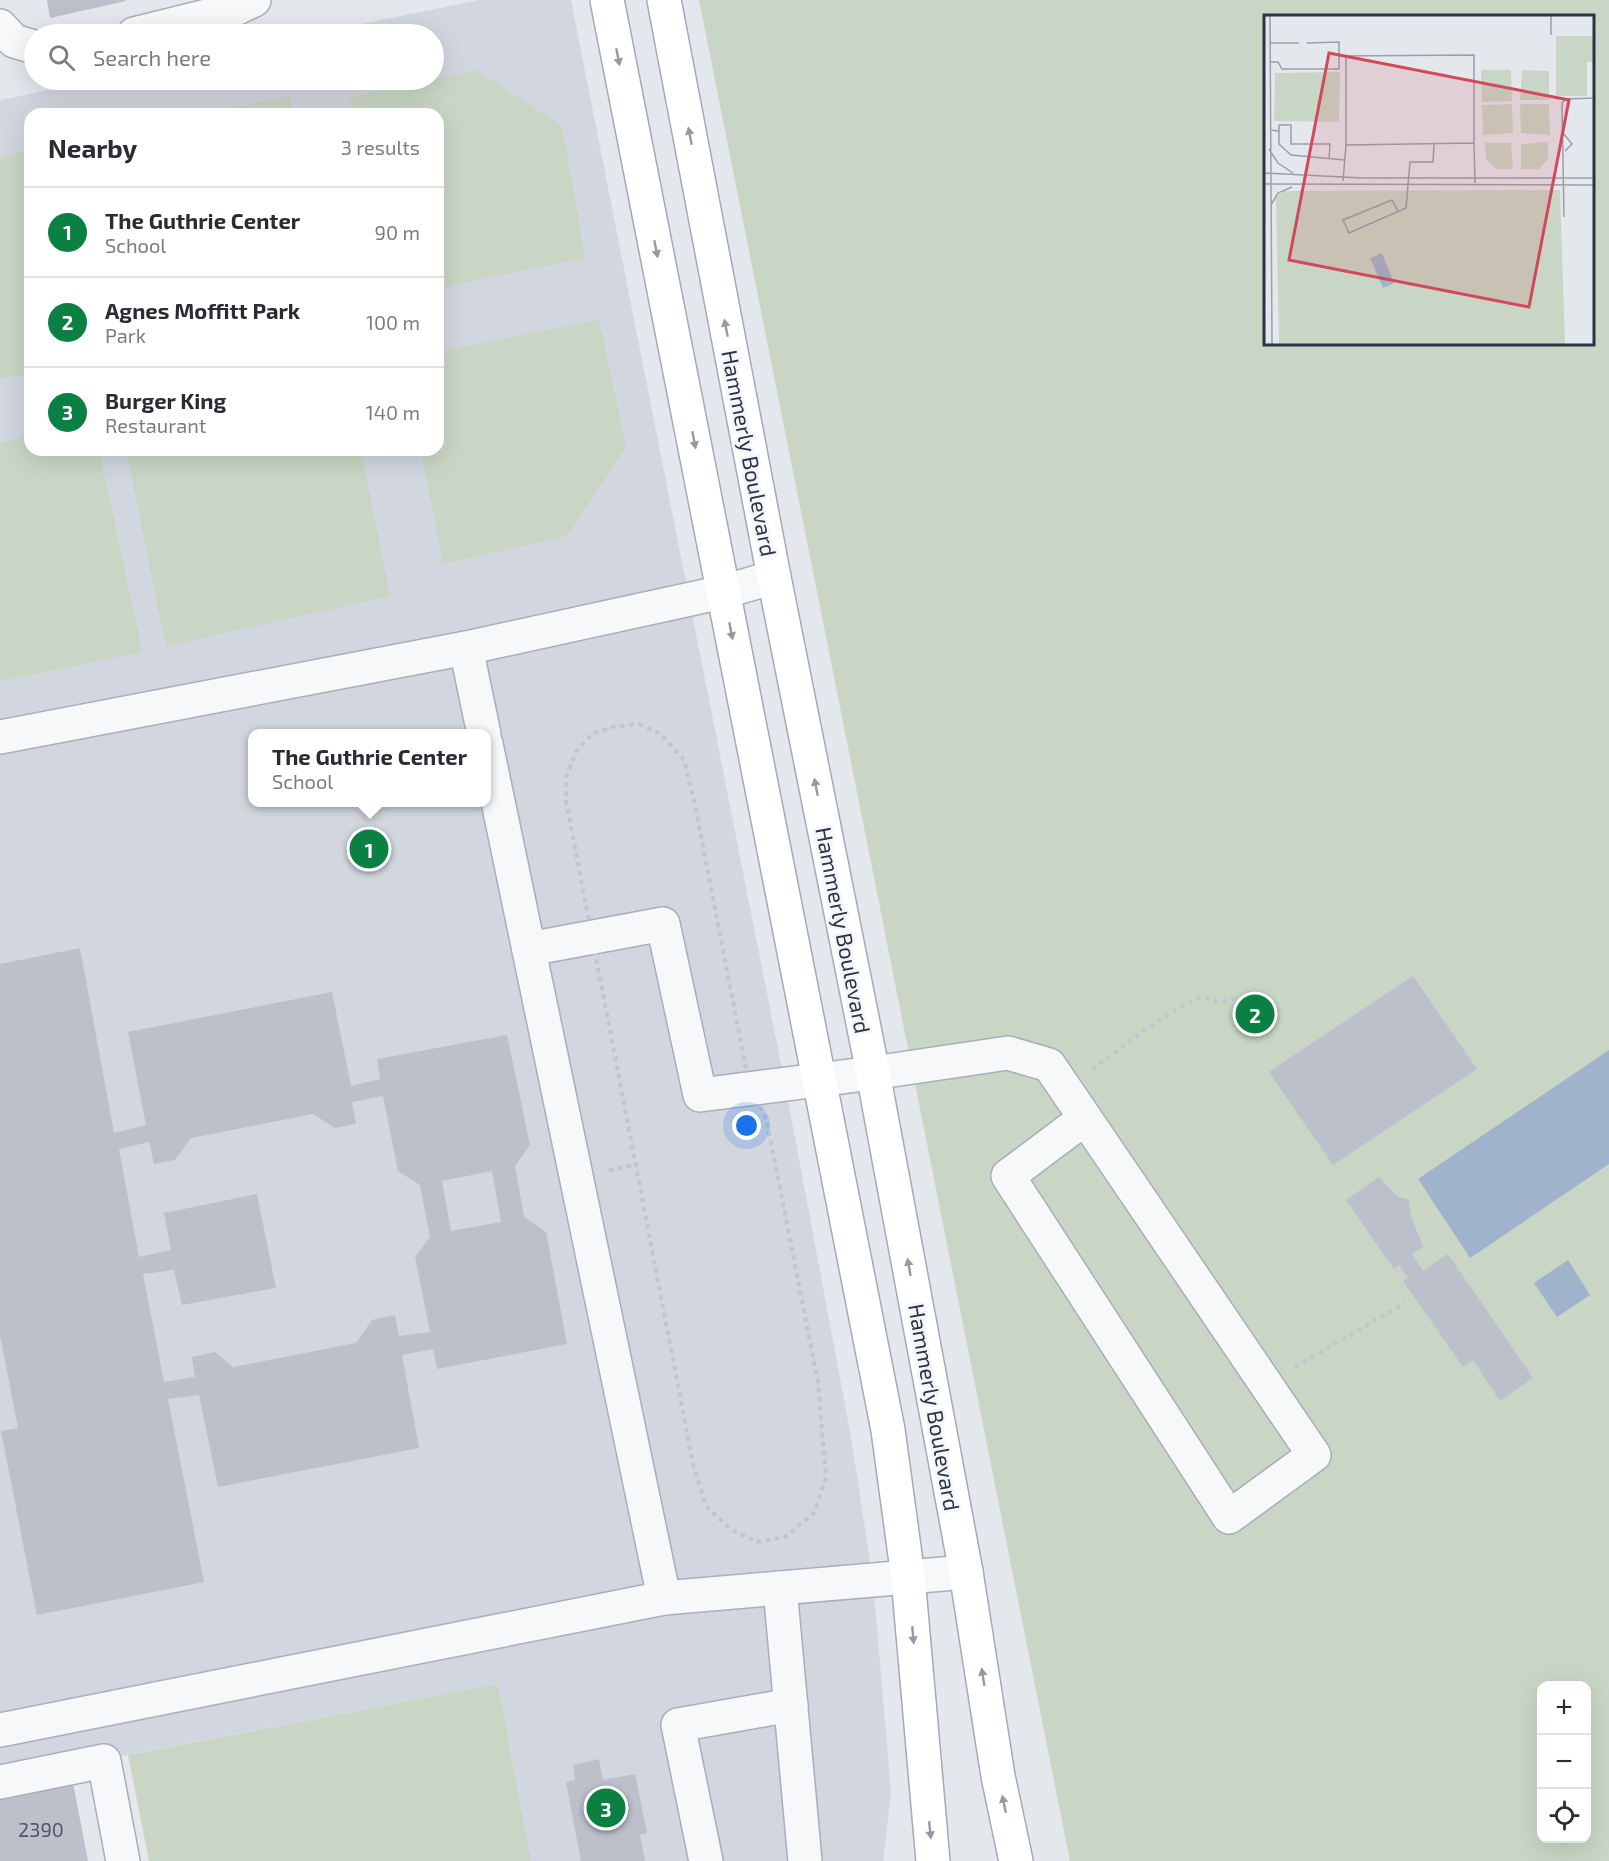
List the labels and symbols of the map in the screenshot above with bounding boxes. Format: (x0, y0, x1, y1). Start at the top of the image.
inset map (1264, 15, 1594, 345)
one-way arrow (614, 48, 623, 67)
one-way arrow (685, 126, 694, 145)
one-way arrow (652, 239, 661, 258)
one-way arrow (721, 318, 730, 337)
street label: Hammerly Boulevard (717, 348, 783, 558)
one-way arrow (689, 431, 699, 449)
one-way arrow (727, 622, 736, 641)
one-way arrow (811, 777, 820, 796)
street label: Hammerly Boulevard (811, 825, 877, 1035)
pin: 1 (350, 826, 388, 872)
pin: 2 (1236, 992, 1274, 1036)
your location (732, 1111, 761, 1140)
one-way arrow (904, 1257, 913, 1276)
street label: Hammerly Boulevard (904, 1301, 966, 1513)
one-way arrow (908, 1626, 918, 1645)
one-way arrow (978, 1667, 987, 1686)
pin: 3 (586, 1786, 626, 1830)
one-way arrow (999, 1794, 1008, 1813)
house number: 2390 (18, 1817, 64, 1841)
one-way arrow (925, 1820, 935, 1839)

